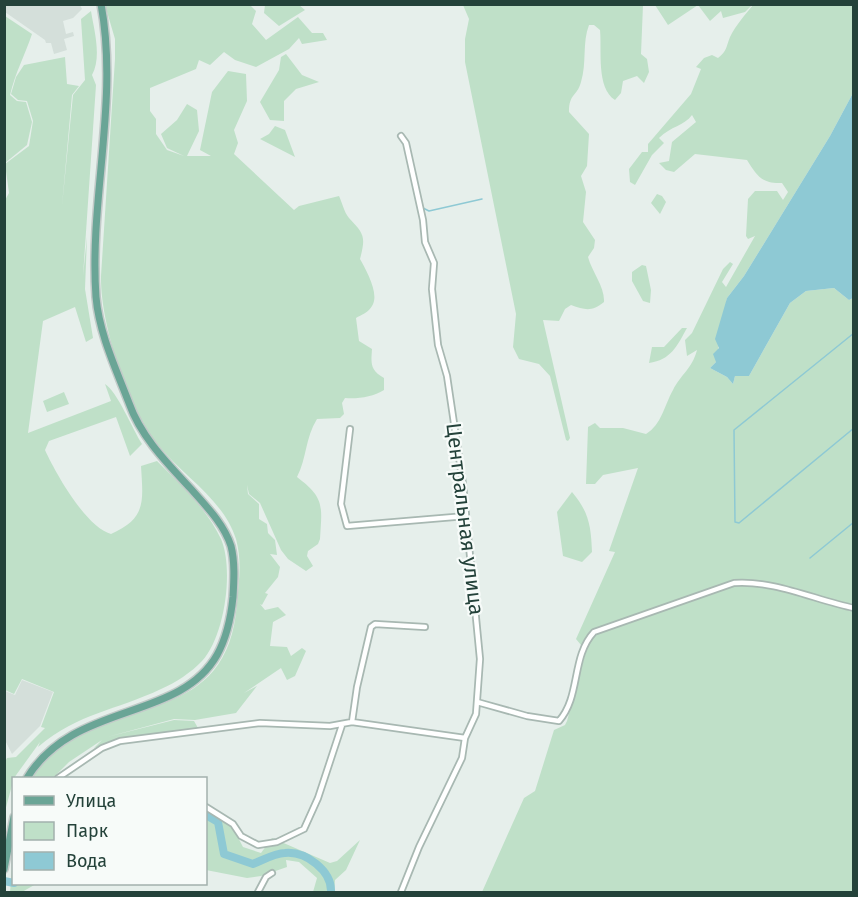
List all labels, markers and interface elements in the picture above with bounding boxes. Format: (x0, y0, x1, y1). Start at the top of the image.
street label: Центральная улица (440, 421, 490, 617)
legend (12, 777, 207, 885)
text: Улица (66, 790, 116, 812)
text: Парк (66, 820, 109, 842)
text: Вода (66, 850, 107, 872)

